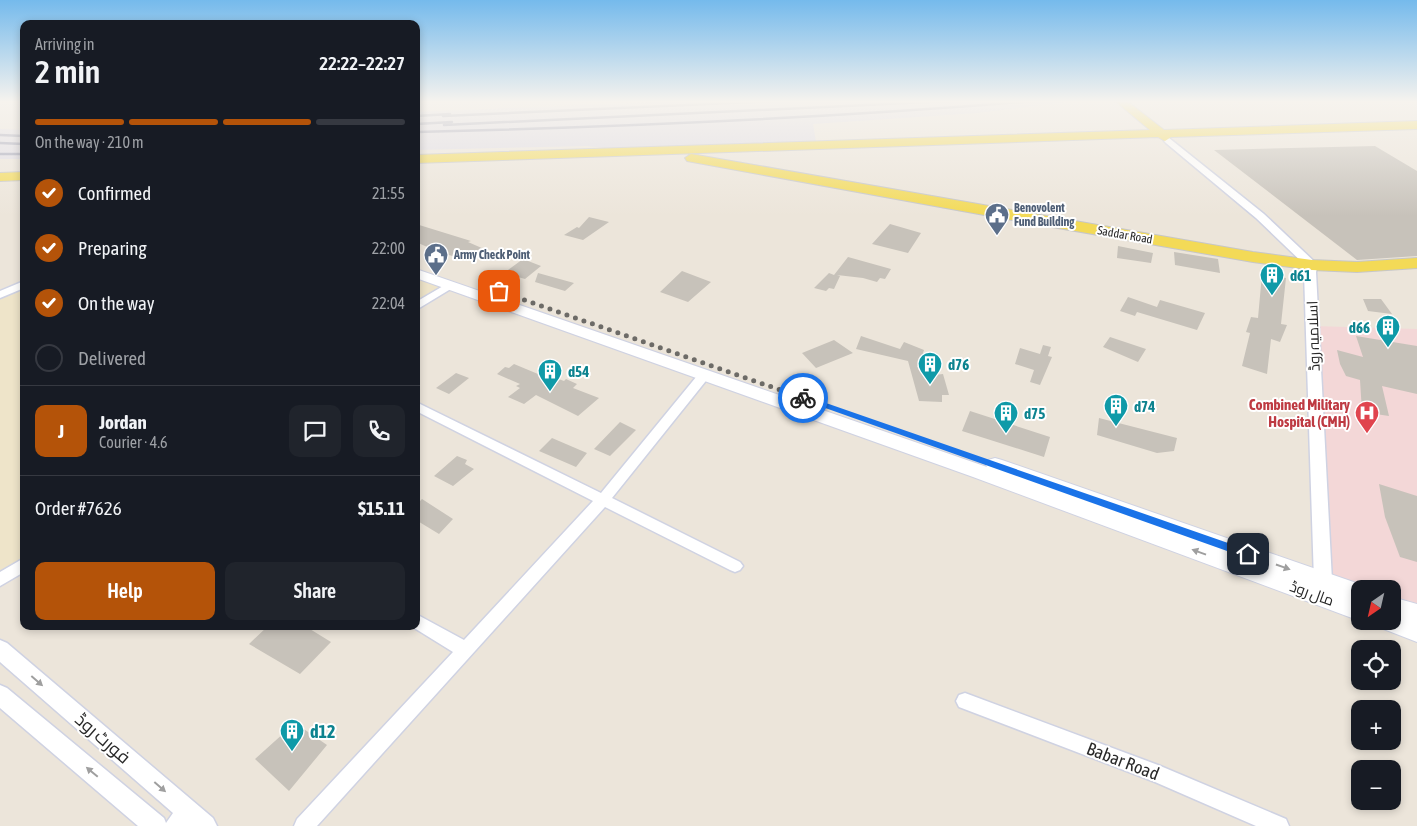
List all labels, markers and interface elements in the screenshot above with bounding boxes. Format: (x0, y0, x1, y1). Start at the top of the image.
text: Arriving in (35, 35, 95, 53)
text: 22:22–22:27 (319, 52, 405, 74)
text: 2 min (35, 53, 100, 90)
text: On the way · 210 m (35, 133, 144, 151)
icon: check (35, 179, 63, 207)
text: Confirmed (78, 182, 151, 204)
text: 21:55 (372, 184, 405, 202)
place label: Benovolent Fund Building (1014, 201, 1075, 229)
public building icon: Benovolent Fund Building (984, 202, 1010, 236)
street label: Saddar Road (1096, 223, 1154, 247)
icon: check (35, 234, 63, 262)
text: Preparing (78, 237, 147, 259)
text: 22:00 (372, 239, 405, 257)
public building icon: Army Check Point (423, 242, 449, 276)
place label: Army Check Point (453, 248, 531, 262)
building icon: d61 (1259, 262, 1285, 296)
place label: d61 (1290, 267, 1311, 284)
pin (478, 270, 520, 312)
icon: bag (485, 277, 513, 305)
icon: check (35, 289, 63, 317)
text: On the way (78, 292, 155, 314)
text: 22:04 (372, 294, 405, 312)
street label: اسلامیہ روڈ (1303, 300, 1324, 372)
building icon: d66 (1375, 314, 1401, 348)
place label: d66 (1349, 319, 1370, 336)
text: Delivered (78, 347, 146, 369)
building icon: d76 (917, 351, 943, 385)
place label: d76 (948, 356, 969, 373)
building icon: d54 (537, 358, 563, 392)
place label: d54 (568, 363, 589, 380)
courier (778, 373, 828, 423)
icon: bike (789, 384, 817, 412)
building icon: d74 (1103, 393, 1129, 427)
place label: Combined Military Hospital (CMH) (1249, 396, 1351, 430)
place label: d74 (1134, 398, 1155, 415)
building icon: d75 (993, 400, 1019, 434)
hospital icon: Combined Military Hospital (CMH) (1354, 400, 1380, 434)
button: chat (289, 405, 341, 457)
button: phone (353, 405, 405, 457)
place label: d75 (1024, 405, 1045, 422)
text: Jordan (99, 411, 147, 433)
text: J (58, 420, 64, 442)
text: Courier · 4.6 (99, 433, 168, 451)
text: Order #7626 (35, 497, 122, 519)
text: $15.11 (358, 497, 405, 519)
pin (1227, 533, 1269, 575)
icon: home (1234, 540, 1262, 568)
one-way arrow (1191, 548, 1206, 556)
button: Help (35, 562, 215, 620)
button: Share (225, 562, 405, 620)
one-way arrow (1276, 564, 1291, 571)
street label: مال روڈ (1287, 577, 1336, 610)
north arrow (1351, 580, 1401, 630)
map controls (1351, 580, 1401, 810)
button: locate (1351, 640, 1401, 690)
one-way arrow (30, 676, 43, 687)
button: + (1351, 700, 1401, 750)
street label: فورٹ روڈ (71, 708, 135, 768)
building icon: d12 (279, 718, 305, 752)
place label: d12 (310, 721, 335, 742)
street label: Babar Road (1084, 738, 1162, 784)
button: − (1351, 760, 1401, 810)
one-way arrow (86, 767, 98, 778)
one-way arrow (153, 782, 166, 793)

